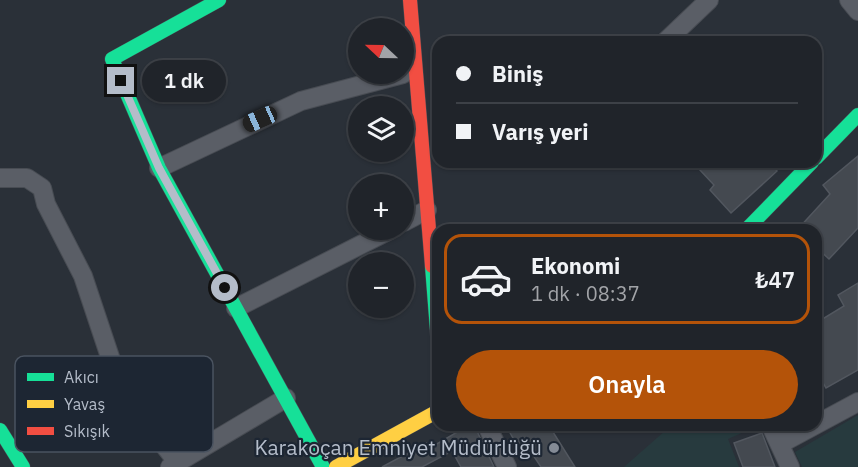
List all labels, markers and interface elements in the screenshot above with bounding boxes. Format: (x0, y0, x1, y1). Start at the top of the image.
north arrow (348, 18, 414, 84)
map controls (348, 18, 414, 318)
text: Biniş (492, 59, 543, 88)
callout: 1 dk (142, 60, 226, 102)
route end (107, 67, 134, 94)
text: 1 dk (164, 67, 204, 94)
button: layers (348, 96, 414, 162)
car (240, 103, 280, 135)
text: Varış yeri (492, 117, 589, 146)
button: + (348, 174, 414, 240)
text: Ekonomi (531, 251, 620, 280)
button: − (348, 252, 414, 318)
icon: car (459, 252, 513, 306)
text: ₺47 (755, 265, 795, 294)
route start (211, 274, 238, 301)
text: 1 dk · 08:37 (531, 280, 640, 307)
button: Onayla (456, 350, 798, 419)
legend (15, 356, 213, 452)
text: Akıcı (64, 367, 99, 387)
text: Yavaş (64, 394, 105, 414)
text: Sıkışık (64, 421, 111, 441)
place label: Karakoçan Emniyet Müdürlüğü (254, 433, 542, 461)
marker: Karakoçan Emniyet Müdürlüğü (547, 441, 561, 455)

